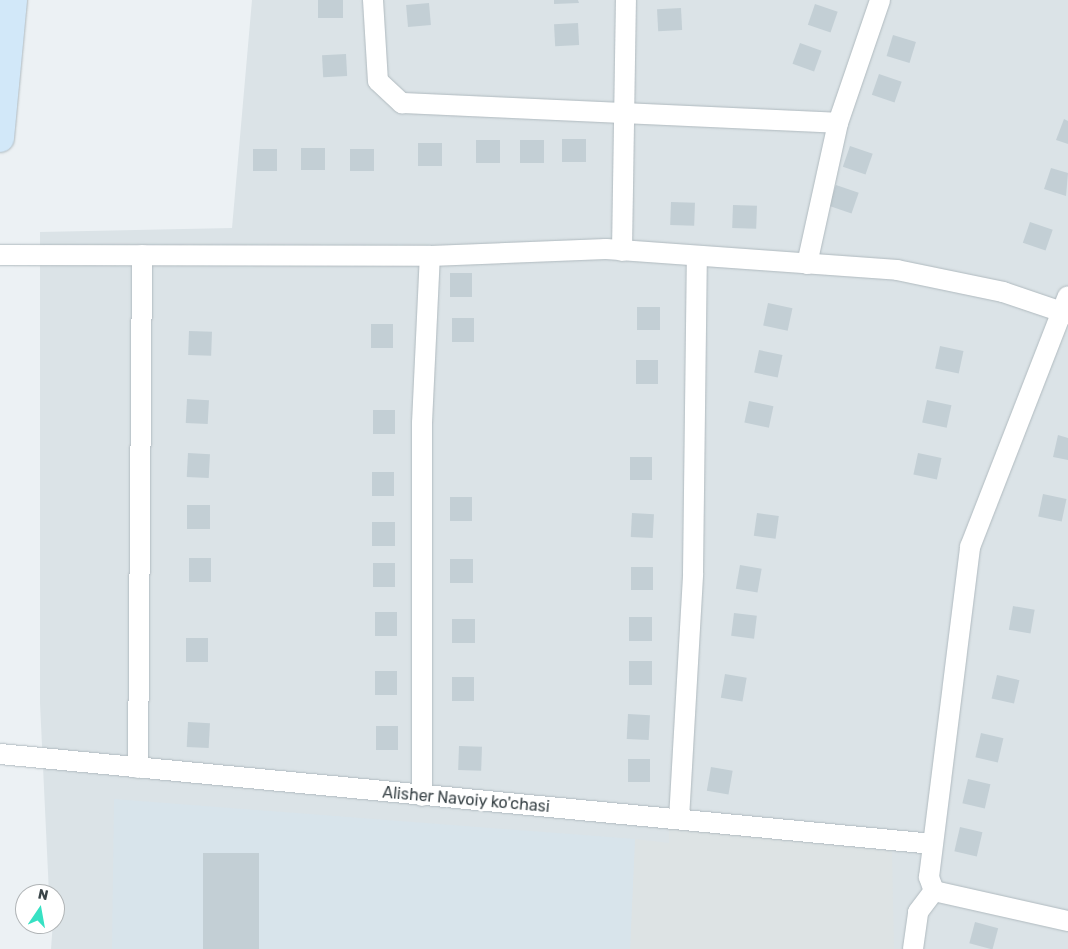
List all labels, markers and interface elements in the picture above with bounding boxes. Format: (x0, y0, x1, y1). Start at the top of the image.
street label: Alisher Navoiy ko'chasi (381, 783, 551, 817)
north arrow (15, 884, 65, 934)
text: N (36, 885, 50, 904)

